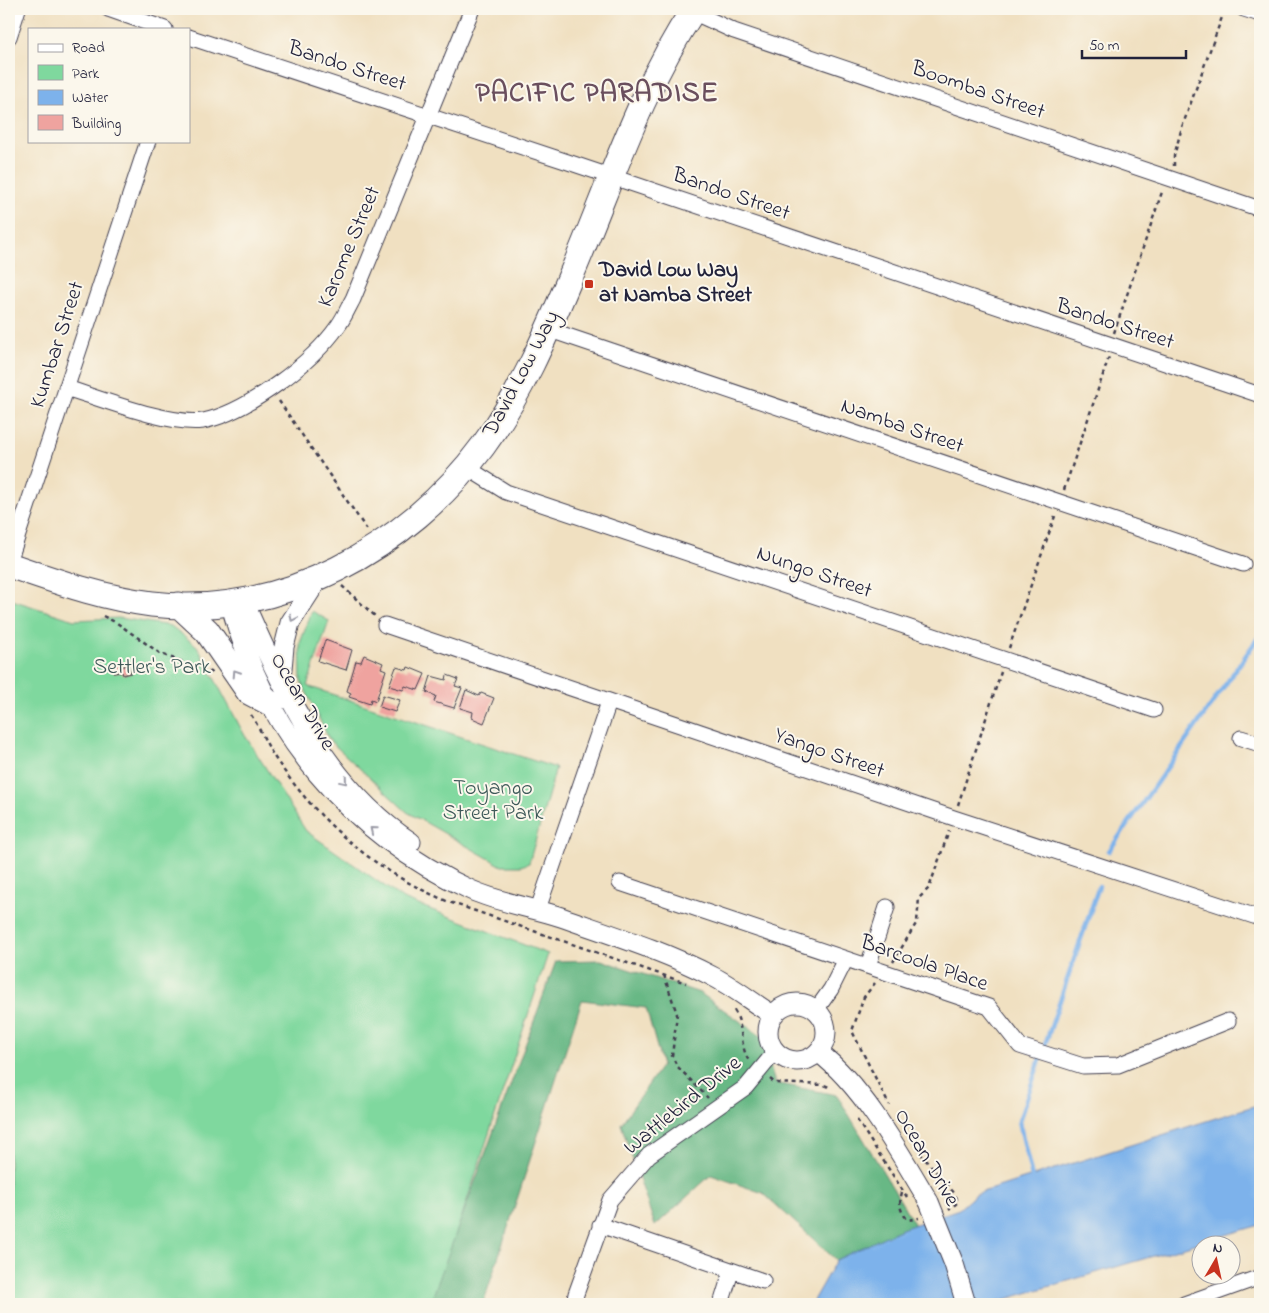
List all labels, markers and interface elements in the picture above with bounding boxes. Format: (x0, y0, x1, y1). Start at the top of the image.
legend (28, 28, 190, 142)
scale bar (1082, 28, 1185, 60)
street label: Bando Street (283, 33, 411, 101)
text: 50 m (1089, 35, 1120, 57)
text: Road (72, 37, 105, 59)
street label: Boomba Street (906, 53, 1050, 129)
text: Park (72, 63, 100, 85)
district label: PACIFIC PARADISE (475, 74, 719, 115)
text: Water (72, 87, 108, 109)
text: Building (71, 113, 121, 136)
street label: Bando Street (667, 160, 795, 230)
street label: Karome Street (310, 181, 390, 312)
place label: David Low Way at Namba Street (598, 255, 753, 312)
street label: Kumbar Street (22, 277, 94, 412)
marker: David Low Way at Namba Street (583, 278, 595, 290)
street label: Bando Street (1051, 291, 1179, 359)
street label: David Low Way (475, 305, 570, 444)
street label: Namba Street (836, 391, 968, 463)
street label: Nungo Street (751, 538, 877, 609)
one-way arrow (289, 613, 299, 622)
street label: Ocean Drive (261, 647, 343, 757)
park label: Settler's Park (93, 652, 211, 684)
one-way arrow (233, 669, 242, 679)
street label: Yango Street (769, 720, 889, 789)
park label: Toyango Street Park (443, 773, 544, 830)
one-way arrow (338, 776, 347, 785)
one-way arrow (370, 827, 379, 835)
street label: Barcoola Place (855, 927, 992, 1001)
street label: Wattlebird Drive (617, 1048, 749, 1164)
street label: Ocean Drive (885, 1103, 967, 1213)
north arrow (1192, 1236, 1242, 1286)
text: N (1211, 1238, 1224, 1260)

